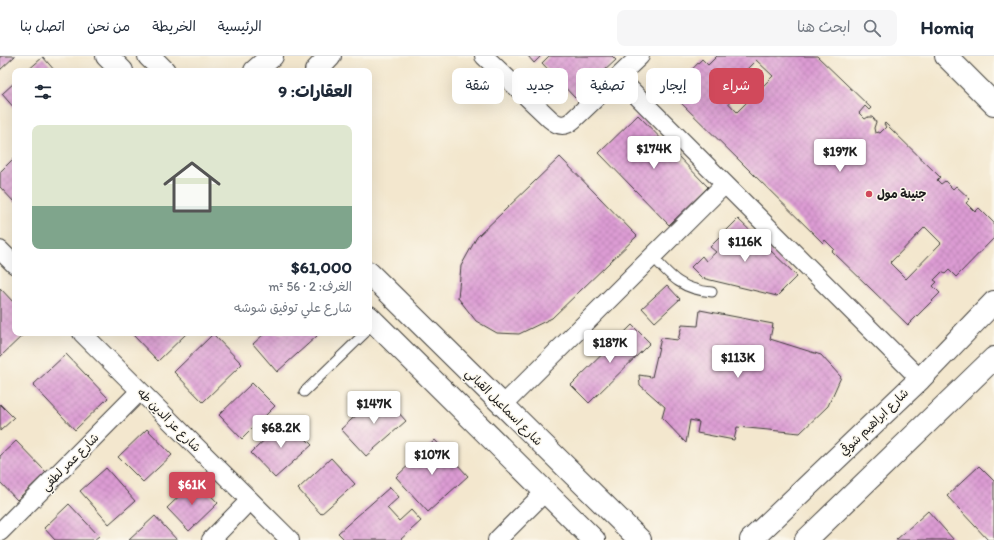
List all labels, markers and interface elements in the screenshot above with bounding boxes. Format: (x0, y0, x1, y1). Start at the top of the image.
search box (617, 10, 897, 46)
text: Homiq (921, 16, 974, 39)
icon: search (861, 17, 883, 39)
text: اتصل بنا (20, 18, 65, 35)
text: من نحن (87, 18, 130, 35)
text: الخريطة (152, 18, 196, 35)
text: الرئيسية (218, 18, 262, 35)
text: ابحث هنا (797, 18, 851, 36)
chip: شقة (452, 68, 504, 104)
chip: جديد (512, 68, 568, 104)
chip: تصفية (576, 68, 638, 104)
chip: إيجار (646, 68, 701, 104)
chip: شراء (709, 68, 764, 104)
icon: filters (32, 81, 54, 103)
text: العقارات: 9 (278, 81, 352, 101)
pin: $174K (626, 136, 682, 170)
pin: $197K (812, 139, 868, 173)
text: $174K (636, 141, 672, 156)
text: $197K (823, 144, 857, 159)
icon: home (156, 151, 228, 223)
place label: جنينة مول (877, 187, 926, 202)
marker: جنينة مول (864, 189, 874, 199)
pin: $116K (717, 229, 773, 263)
text: $116K (728, 234, 762, 249)
text: $61,000 (291, 257, 352, 277)
text: الغرف: 2 · 56 m² (268, 279, 352, 294)
text: شارع علي توفيق شوشه (234, 300, 352, 315)
pin: $187K (582, 330, 638, 364)
text: $187K (593, 335, 627, 350)
pin: $113K (710, 345, 766, 379)
text: $113K (721, 350, 755, 365)
street label: شارع اسماعيل القباني (460, 366, 545, 451)
street label: شارع عز الدين طه (133, 385, 204, 456)
street label: شارع ابراهيم شوقي (837, 386, 913, 460)
pin: $147K (346, 391, 402, 425)
text: $147K (356, 396, 392, 411)
pin: $68.2K (248, 415, 314, 449)
text: $68.2K (262, 420, 300, 435)
street label: شارع عمر لطفي (38, 430, 104, 496)
pin: $107K (404, 442, 460, 476)
text: $107K (414, 447, 450, 462)
pin: $61K (168, 472, 216, 506)
text: $61K (178, 477, 206, 492)

